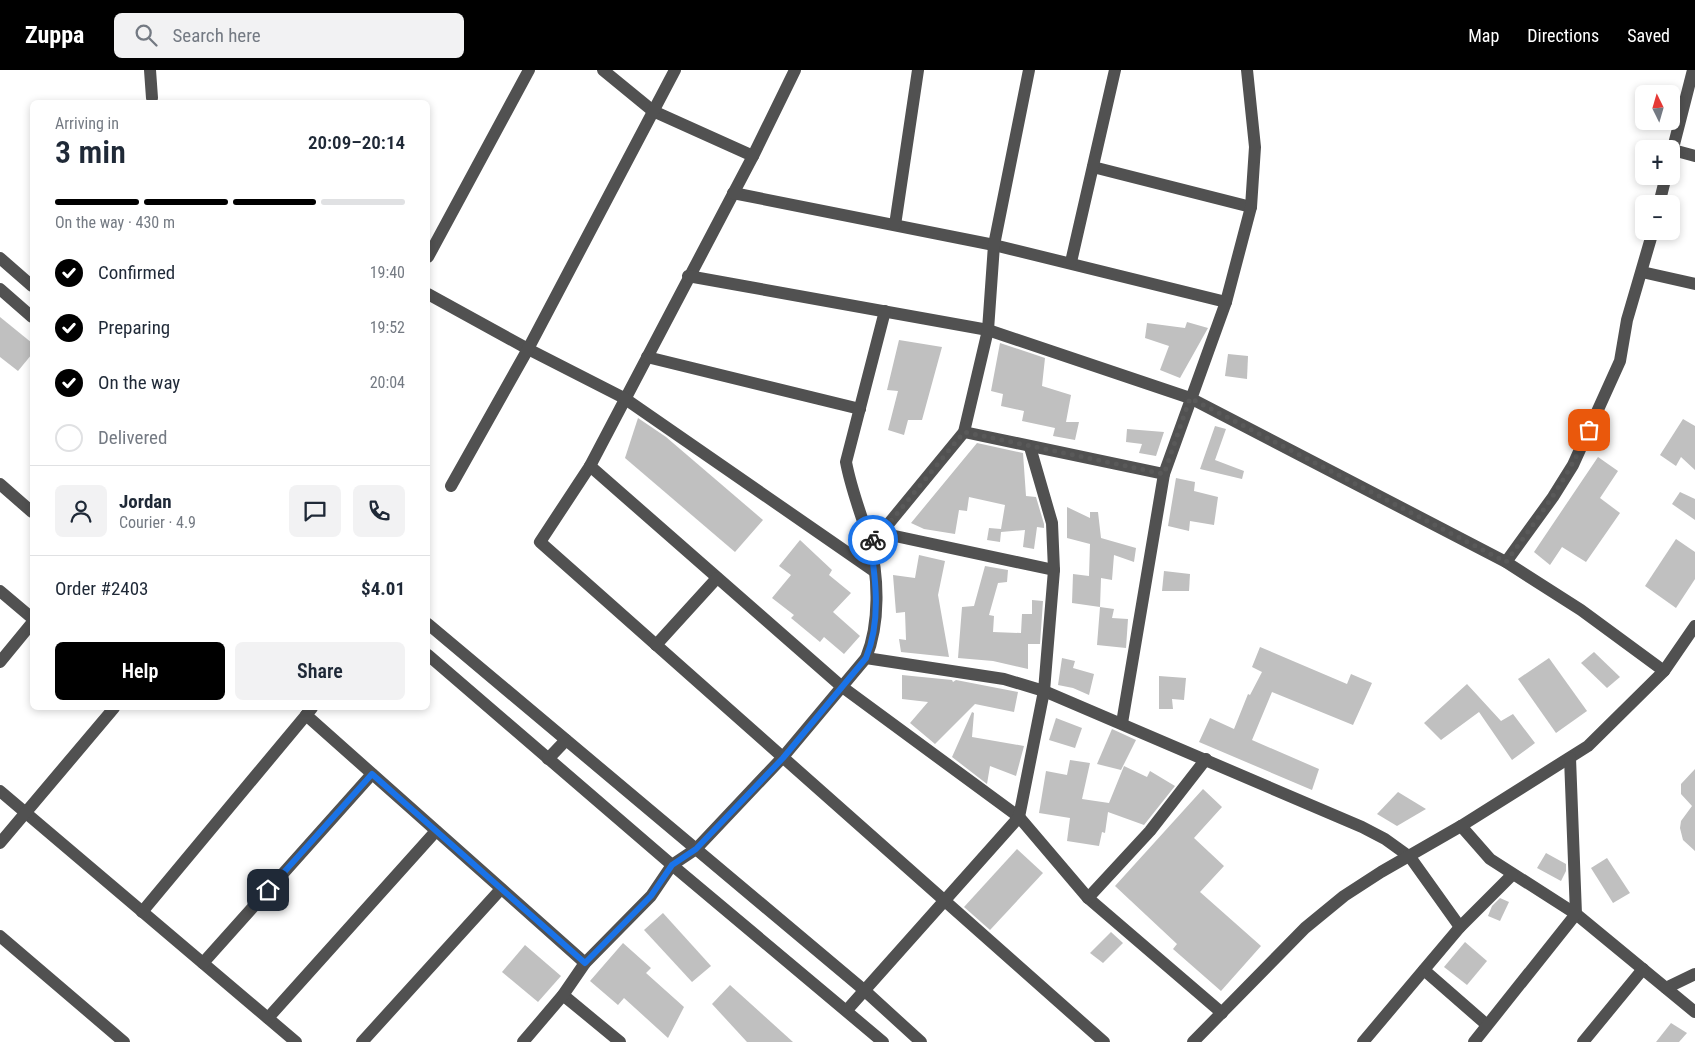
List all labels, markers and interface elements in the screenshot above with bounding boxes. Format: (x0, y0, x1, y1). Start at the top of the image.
search box (114, 13, 464, 58)
text: Zuppa (25, 21, 84, 49)
icon: search (132, 21, 160, 49)
text: Search here (172, 24, 261, 47)
text: Map (1468, 25, 1499, 46)
text: Directions (1527, 25, 1599, 46)
text: Saved (1627, 25, 1670, 46)
north arrow (1635, 85, 1680, 130)
map controls (1635, 85, 1680, 240)
text: Arriving in (55, 114, 119, 133)
text: 20:09–20:14 (308, 131, 405, 154)
text: 3 min (55, 133, 126, 171)
button: + (1635, 140, 1680, 185)
button: − (1635, 195, 1680, 240)
text: On the way · 430 m (55, 213, 175, 232)
icon: check (55, 259, 83, 287)
text: Confirmed (98, 261, 175, 284)
text: 19:40 (370, 263, 405, 282)
icon: check (55, 314, 83, 342)
text: Preparing (98, 316, 170, 339)
text: 19:52 (370, 318, 405, 337)
icon: check (55, 369, 83, 397)
text: On the way (98, 371, 180, 394)
text: 20:04 (370, 373, 405, 392)
pin (1568, 409, 1610, 451)
icon: bag (1575, 416, 1603, 444)
text: Delivered (98, 426, 167, 449)
button: person (55, 485, 107, 537)
button: chat (289, 485, 341, 537)
button: phone (353, 485, 405, 537)
text: Jordan (119, 490, 172, 513)
text: Courier · 4.9 (119, 513, 196, 532)
courier (848, 515, 898, 565)
icon: bike (859, 526, 887, 554)
text: Order #2403 (55, 577, 148, 600)
text: $4.01 (361, 577, 405, 600)
button: Help (55, 642, 225, 700)
button: Share (235, 642, 405, 700)
pin (247, 869, 289, 911)
icon: home (254, 876, 282, 904)

